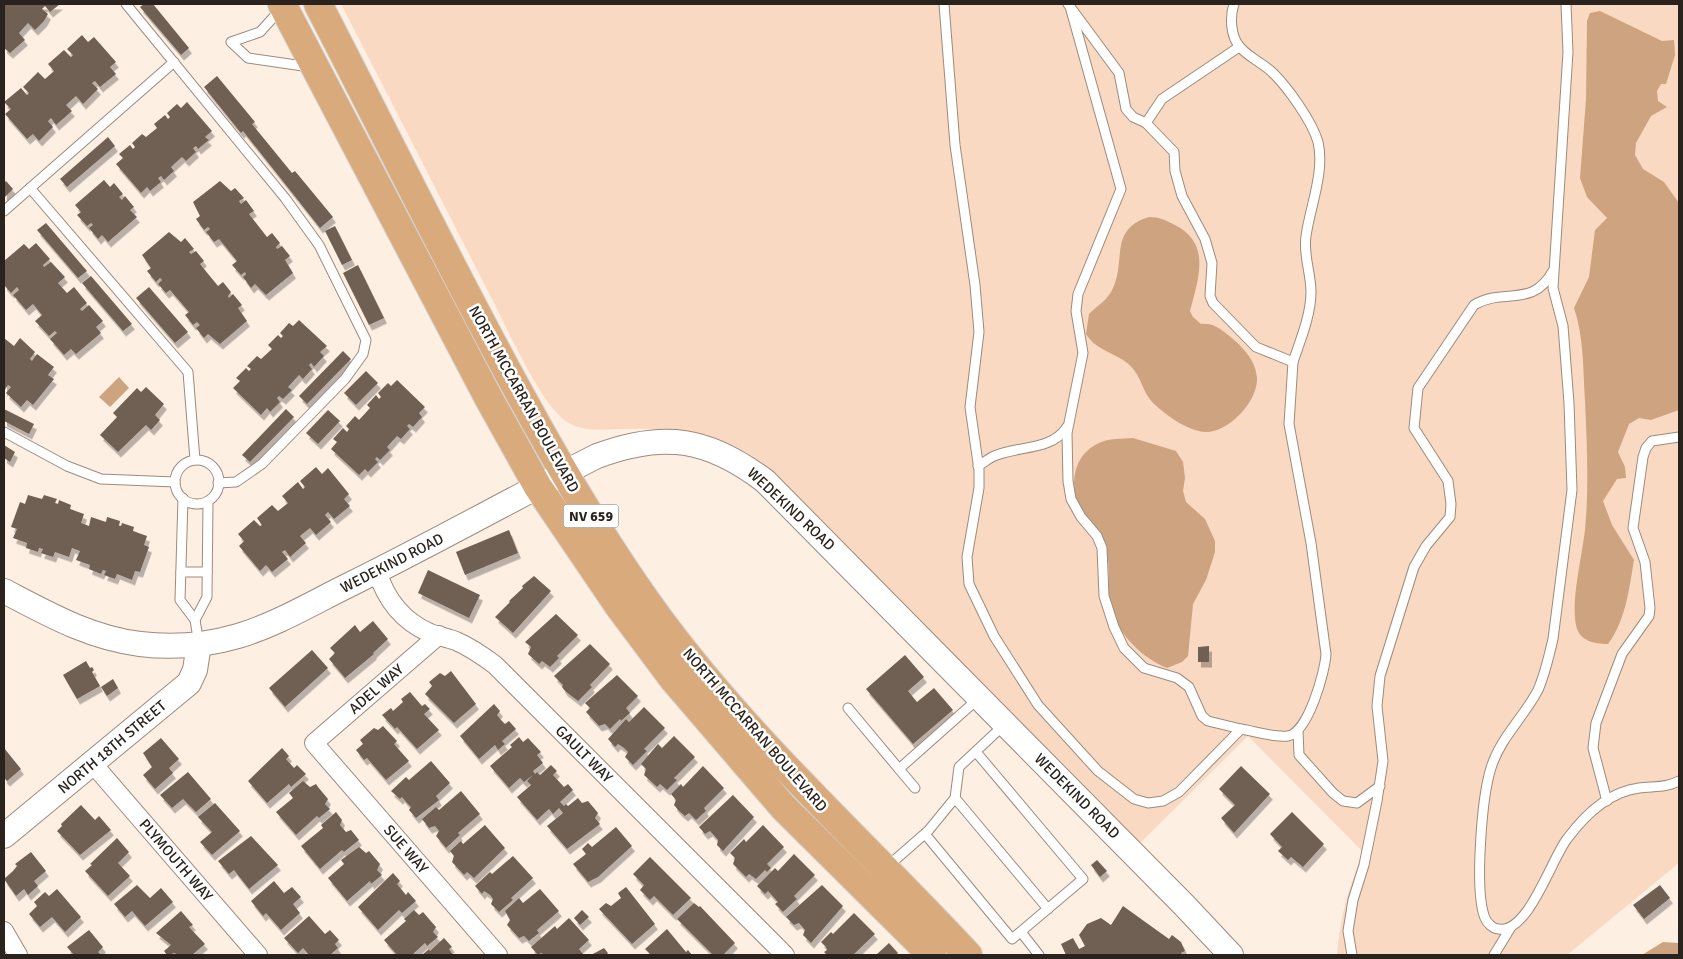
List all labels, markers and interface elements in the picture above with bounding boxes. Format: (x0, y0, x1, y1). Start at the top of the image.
street label: NORTH MCCARRAN BOULEVARD (465, 303, 583, 495)
street label: WEDEKIND ROAD (743, 464, 839, 554)
road number: NV 659 (564, 504, 618, 528)
street label: WEDEKIND ROAD (337, 529, 447, 597)
street label: NORTH MCCARRAN BOULEVARD (679, 645, 831, 815)
street label: ADEL WAY (345, 660, 407, 718)
street label: NORTH 18TH STREET (54, 696, 170, 797)
street label: GAULT WAY (552, 722, 617, 787)
street label: WEDEKIND ROAD (1031, 750, 1123, 842)
street label: PLYMOUTH WAY (135, 815, 217, 905)
street label: SUE WAY (380, 821, 432, 877)

